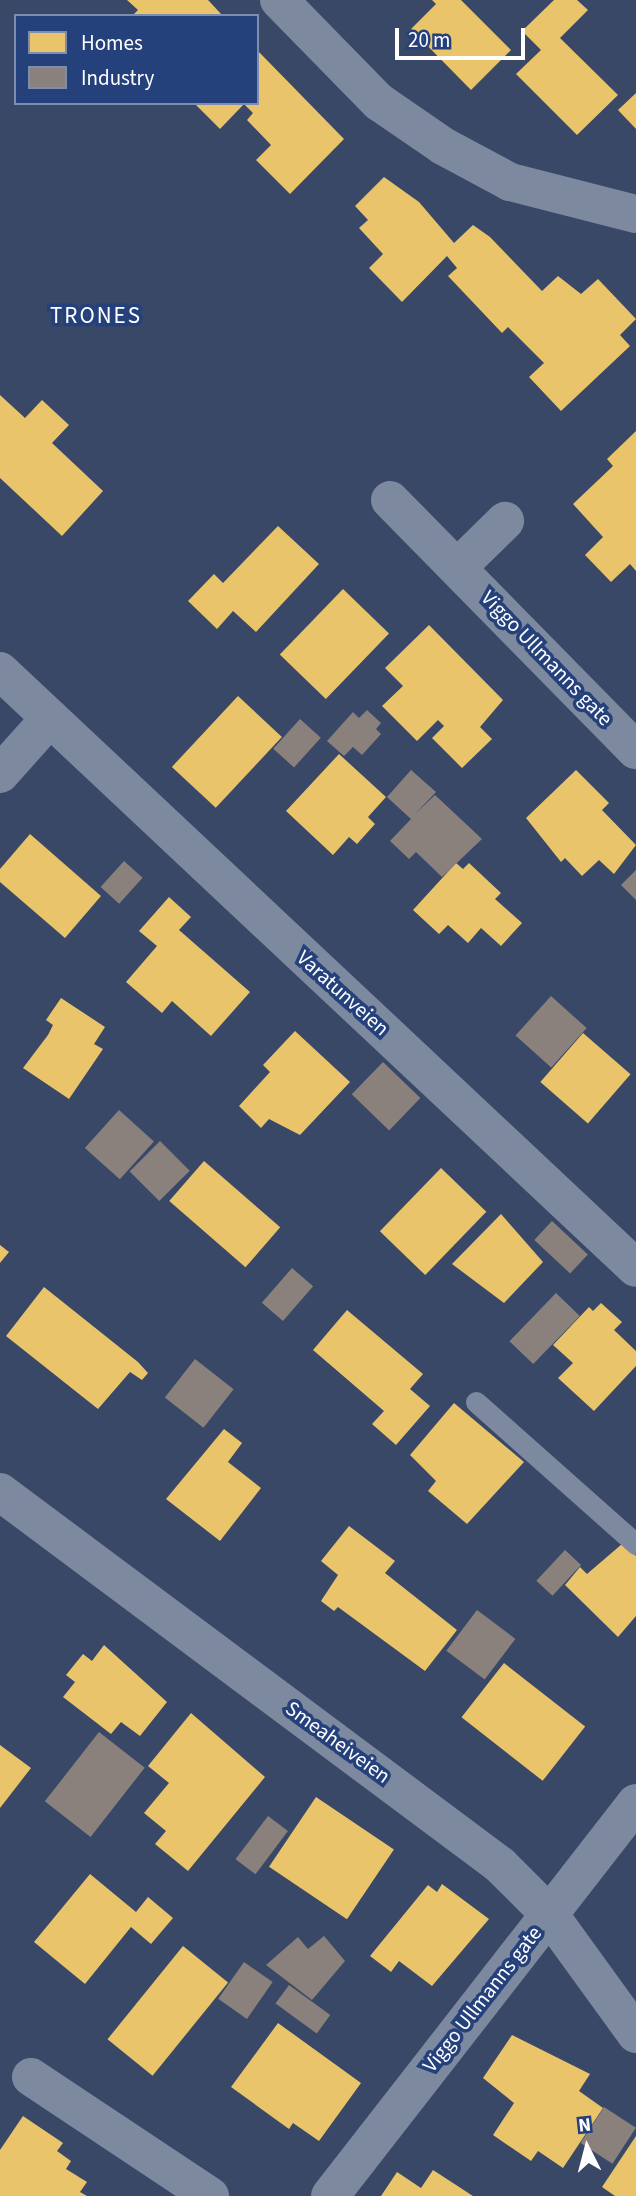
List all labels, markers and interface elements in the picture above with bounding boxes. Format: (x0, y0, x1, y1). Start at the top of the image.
legend (14, 14, 259, 105)
scale bar (398, 14, 528, 58)
text: 20 m (408, 25, 450, 55)
text: Homes (81, 28, 143, 58)
text: Industry (81, 63, 154, 93)
district label: TRONES (51, 302, 141, 330)
street label: Viggo Ullmanns gate (476, 585, 618, 731)
street label: Varatunveien (292, 945, 394, 1041)
street label: Smeaheiveien (281, 1695, 395, 1789)
street label: Viggo Ullmanns gate (417, 1921, 547, 2077)
north arrow (552, 2112, 622, 2182)
text: N (577, 2112, 592, 2140)

